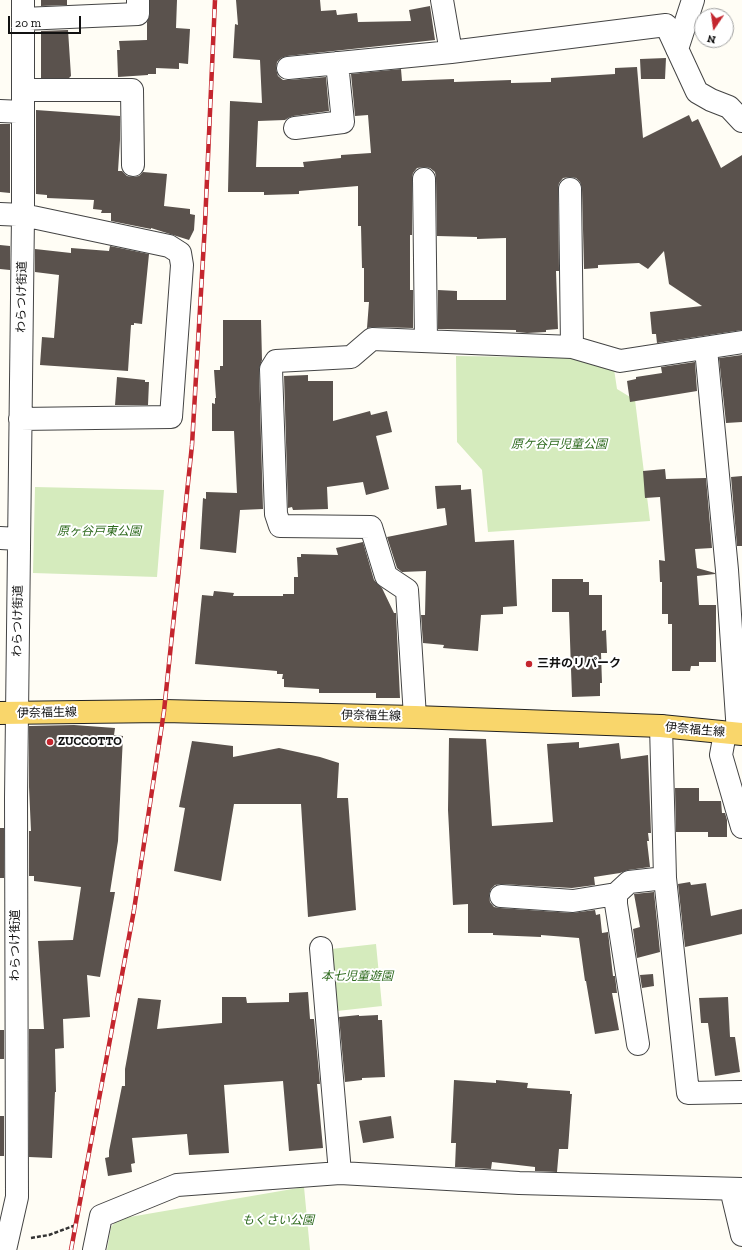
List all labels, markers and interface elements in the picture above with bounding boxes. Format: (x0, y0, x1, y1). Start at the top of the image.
scale bar (10, 8, 83, 34)
north arrow (694, 8, 734, 48)
text: 20 m (15, 16, 41, 30)
text: N (706, 32, 717, 46)
street label: わらつけ街道 (14, 261, 30, 333)
park label: 原ケ谷戸児童公園 (511, 438, 607, 452)
park label: 原ヶ谷戸東公園 (57, 525, 141, 539)
street label: わらつけ街道 (10, 585, 26, 657)
place label: 三井のリパーク (537, 657, 621, 671)
marker: 三井のリパーク (524, 659, 534, 669)
street label: 伊奈福生線 (17, 705, 77, 721)
street label: 伊奈福生線 (341, 708, 401, 724)
street label: 伊奈福生線 (664, 720, 726, 740)
place label: ZUCCOTTO (58, 735, 122, 749)
marker: ZUCCOTTO (45, 737, 55, 747)
street label: わらつけ街道 (9, 909, 23, 981)
park label: 本七児童遊園 (321, 970, 393, 984)
park label: もくさい公園 (242, 1214, 314, 1228)

